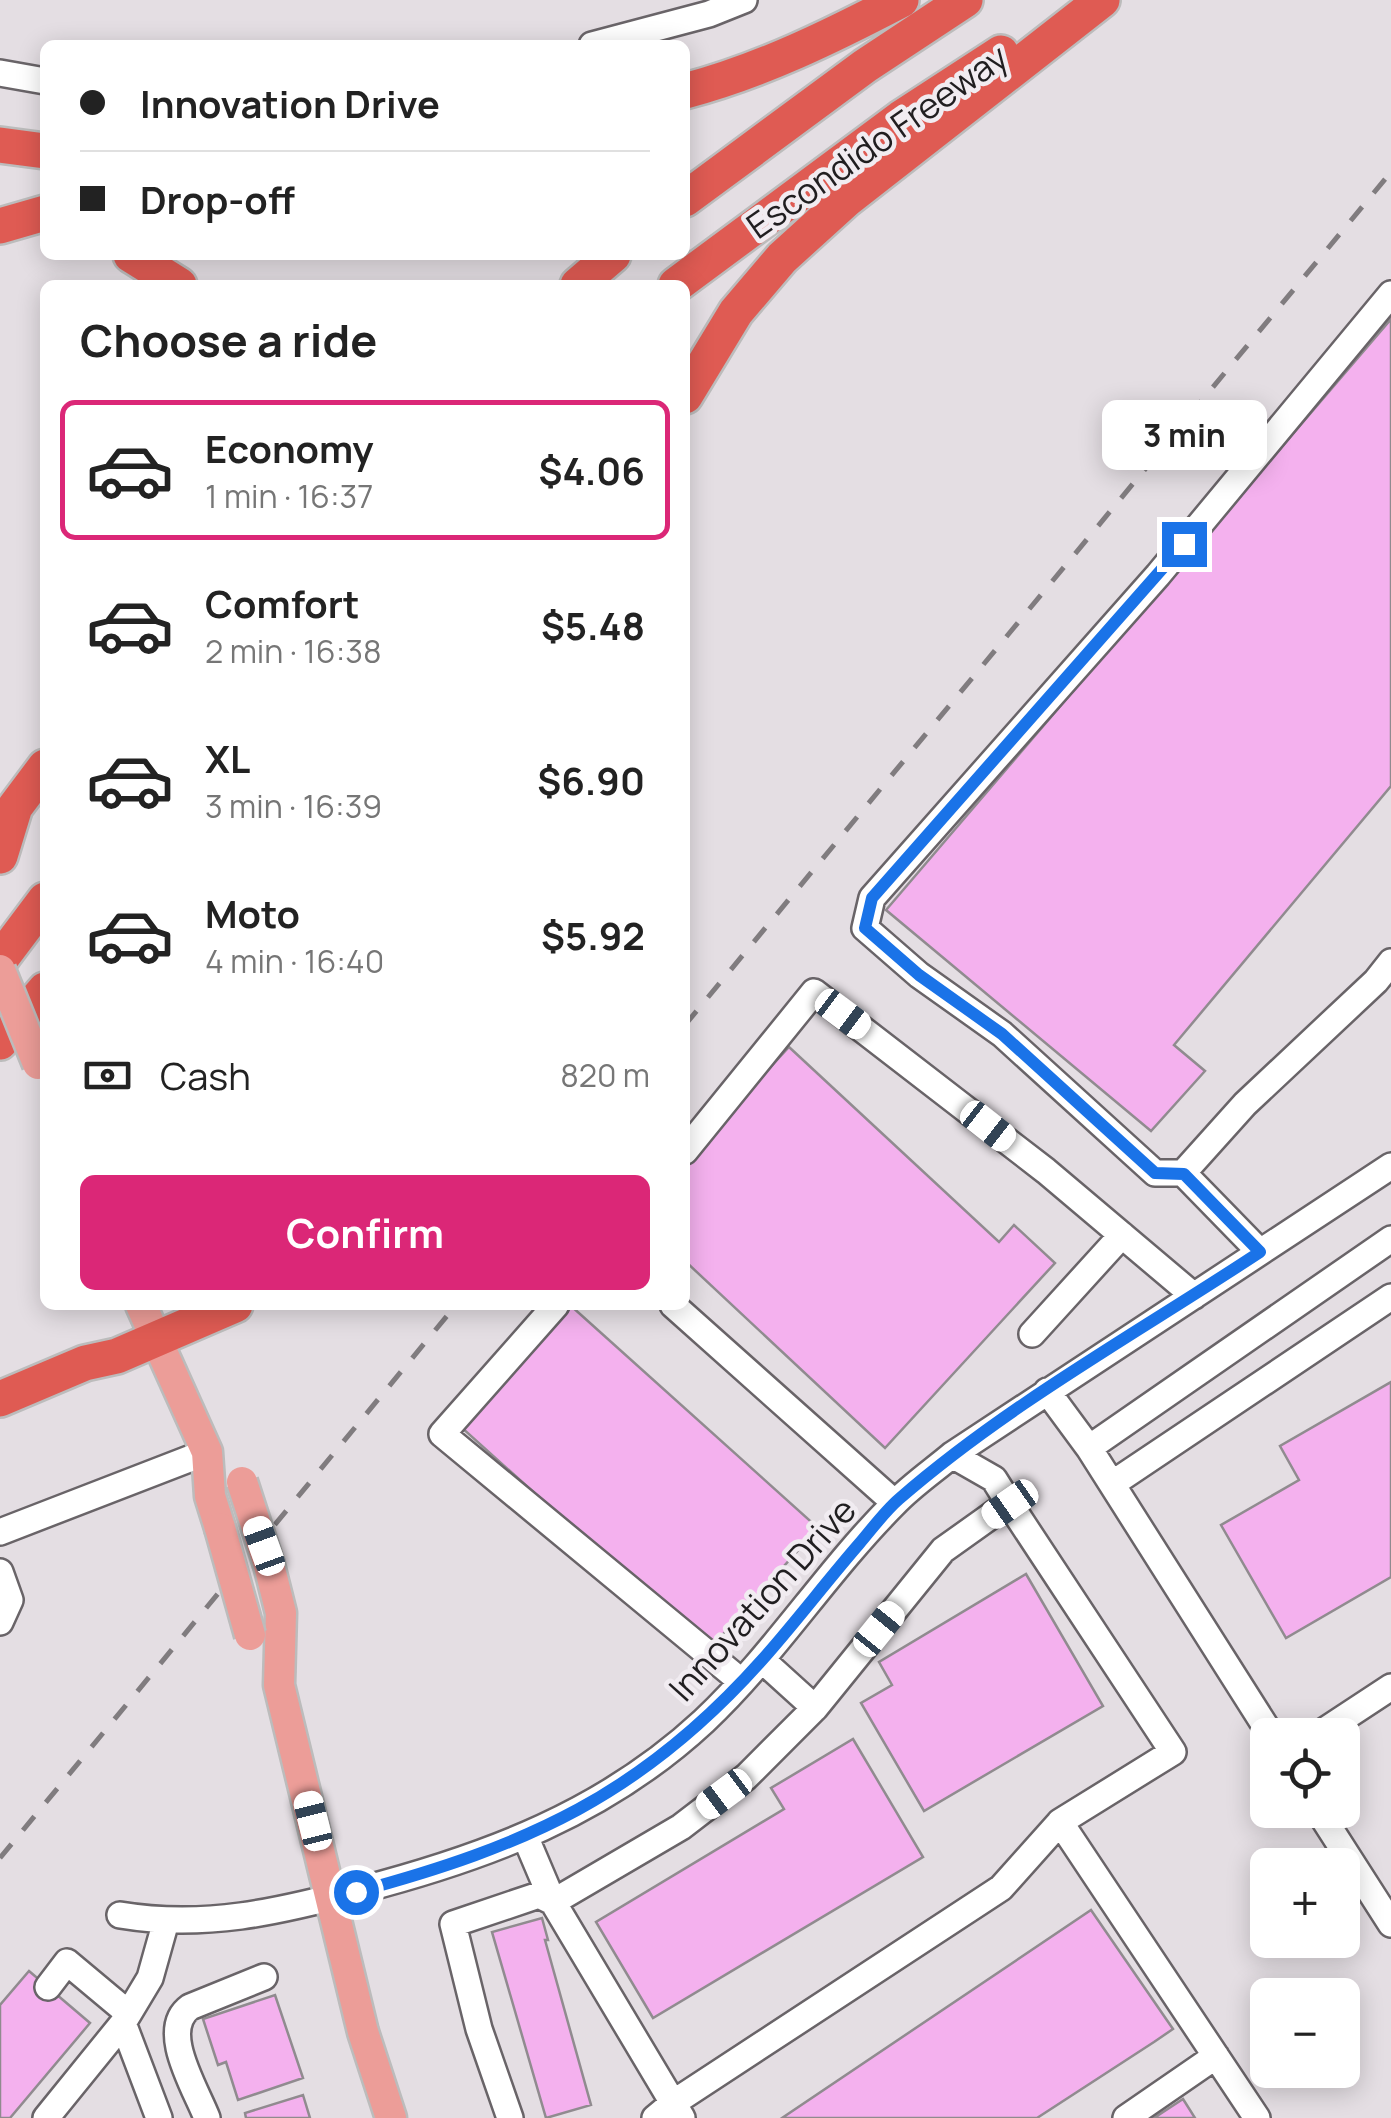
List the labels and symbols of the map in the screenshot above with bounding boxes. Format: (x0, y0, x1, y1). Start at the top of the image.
street label: Escondido Freeway (737, 33, 1017, 249)
callout: 3 min (1102, 399, 1266, 469)
route end (1162, 522, 1207, 567)
car (810, 984, 876, 1044)
car (955, 1096, 1021, 1156)
car (977, 1475, 1043, 1533)
street label: Innovation Drive (658, 1487, 866, 1711)
car (240, 1513, 288, 1579)
car (848, 1596, 910, 1662)
car (691, 1764, 757, 1824)
car (291, 1788, 335, 1854)
route start (334, 1870, 379, 1915)

